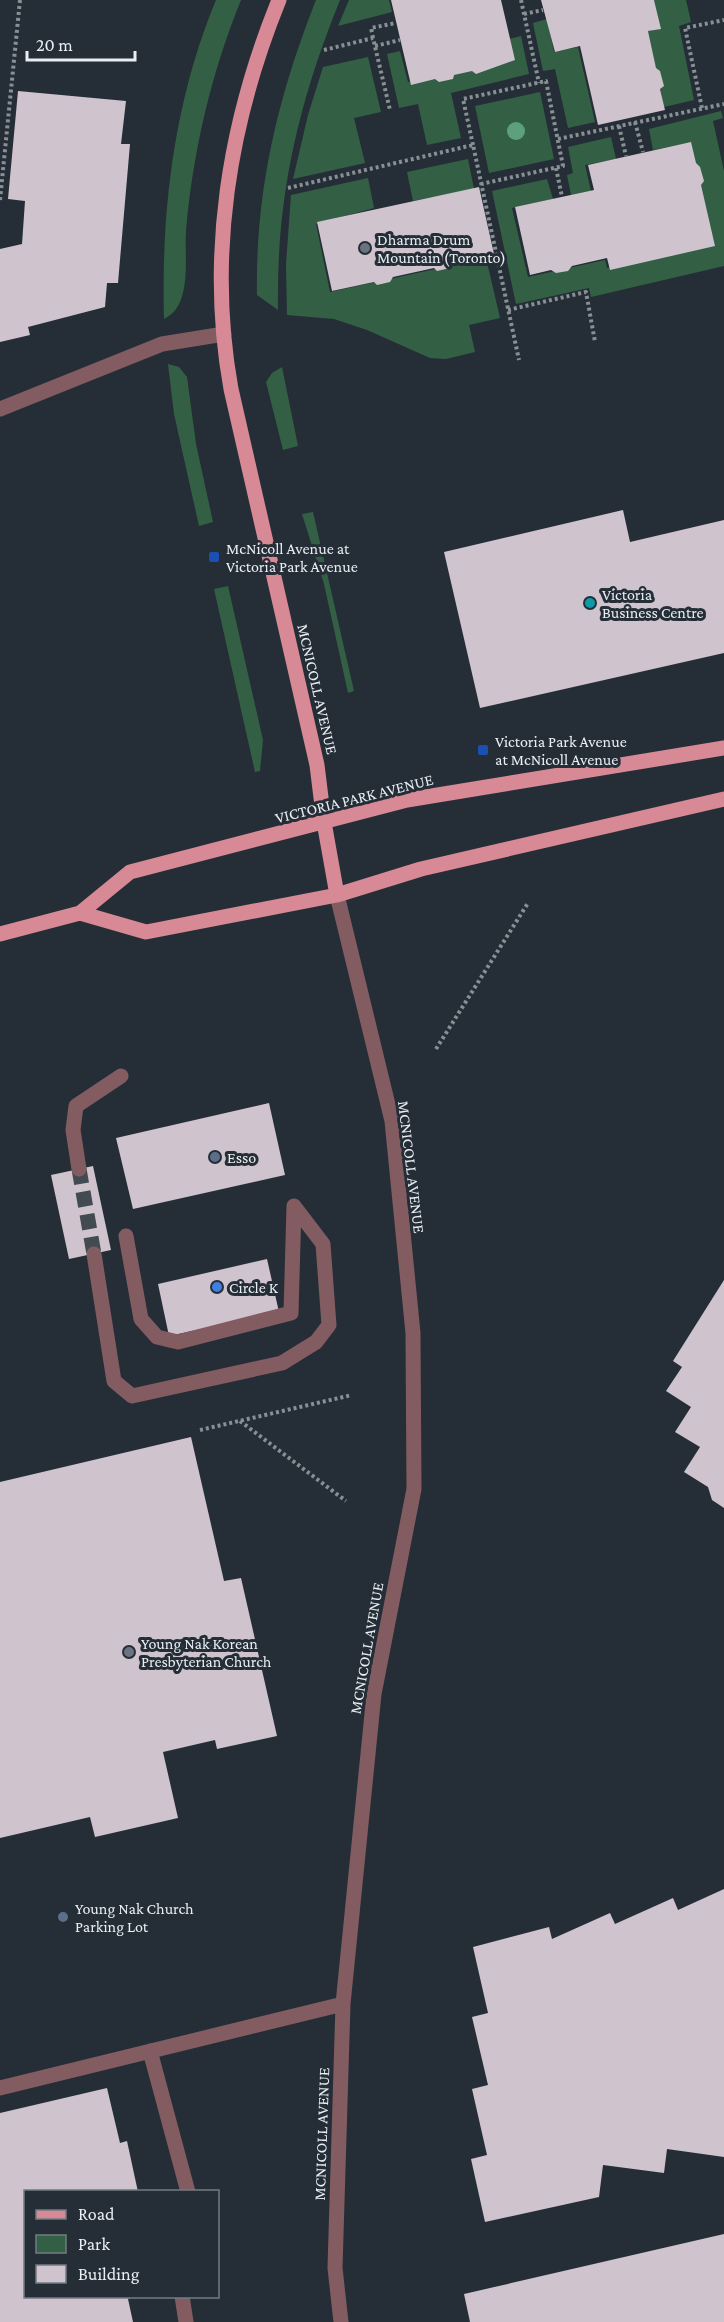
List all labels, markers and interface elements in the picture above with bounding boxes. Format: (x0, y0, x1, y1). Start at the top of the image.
scale bar (27, 24, 135, 62)
text: 20 m (36, 35, 73, 55)
place label: Dharma Drum Mountain (Toronto) (377, 231, 506, 267)
marker: Dharma Drum Mountain (Toronto) (358, 241, 372, 255)
place label: McNicoll Avenue at Victoria Park Avenue (226, 540, 358, 575)
marker: McNicoll Avenue at Victoria Park Avenue (207, 550, 221, 564)
place label: Victoria Business Centre (602, 586, 704, 621)
marker: Victoria Business Centre (583, 596, 597, 610)
street label: MCNICOLL AVENUE (294, 622, 341, 756)
place label: Victoria Park Avenue at McNicoll Avenue (495, 733, 627, 768)
marker: Victoria Park Avenue at McNicoll Avenue (476, 743, 490, 757)
street label: VICTORIA PARK AVENUE (273, 771, 435, 826)
street label: MCNICOLL AVENUE (395, 1100, 428, 1235)
place label: Esso (227, 1149, 256, 1166)
marker: Esso (208, 1150, 222, 1164)
place label: Circle K (229, 1279, 279, 1296)
marker: Circle K (210, 1280, 224, 1294)
street label: MCNICOLL AVENUE (347, 1581, 386, 1715)
place label: Young Nak Korean Presbyterian Church (141, 1635, 272, 1671)
marker: Young Nak Korean Presbyterian Church (122, 1645, 136, 1659)
place label: Young Nak Church Parking Lot (75, 1900, 194, 1936)
marker: Young Nak Church Parking Lot (56, 1910, 70, 1924)
street label: MCNICOLL AVENUE (311, 2067, 332, 2201)
legend (24, 2190, 219, 2298)
text: Road (78, 2204, 115, 2224)
text: Park (78, 2234, 110, 2254)
text: Building (78, 2264, 140, 2284)

